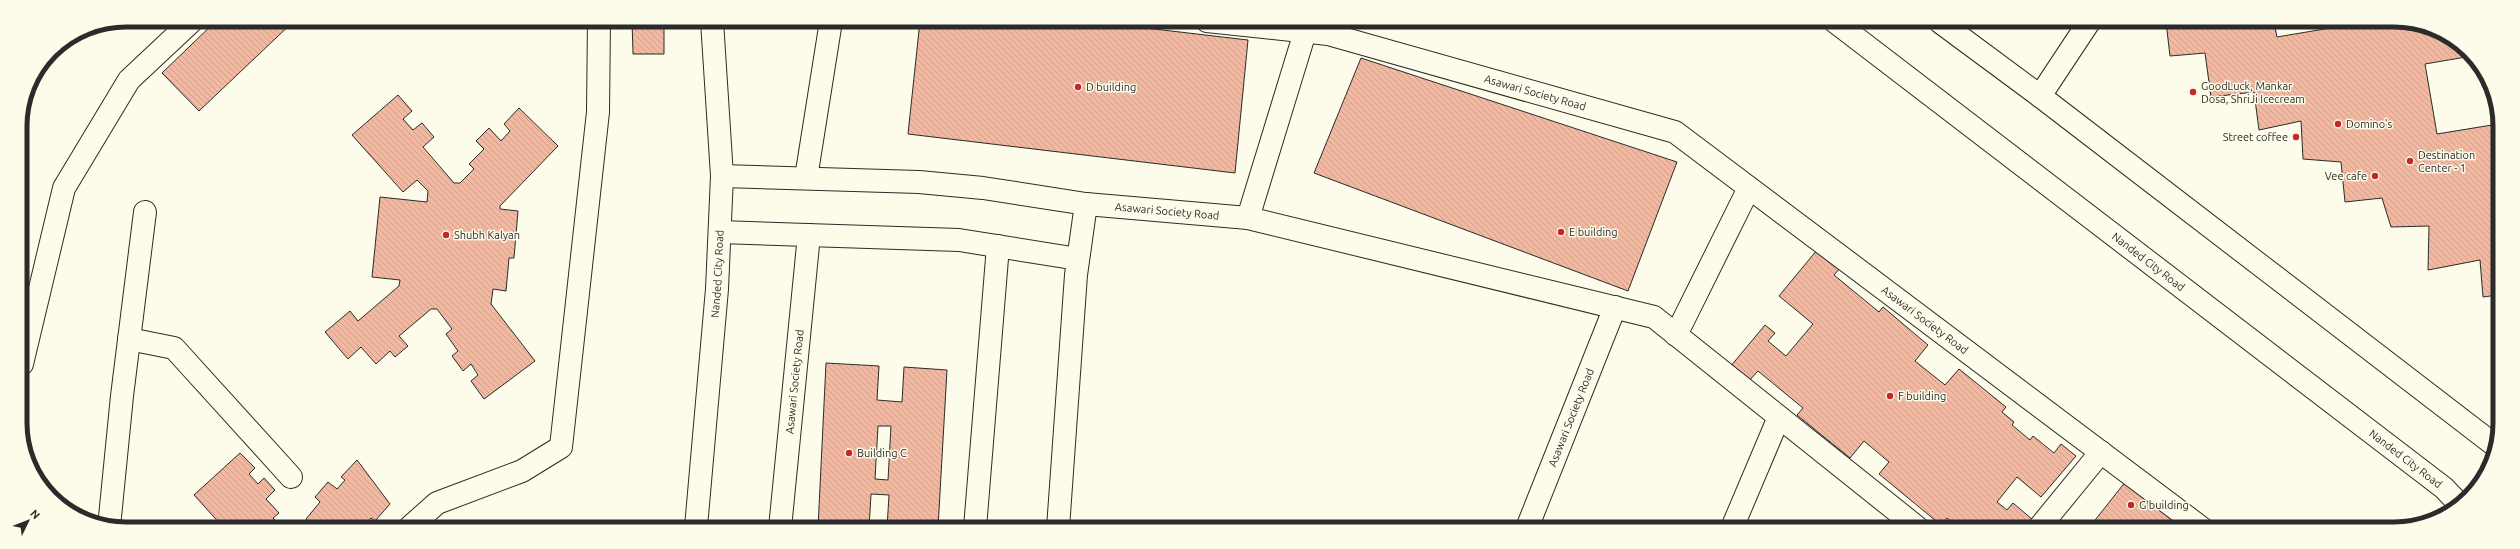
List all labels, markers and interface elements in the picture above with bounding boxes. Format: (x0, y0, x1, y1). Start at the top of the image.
street label: Asawari Society Road (1483, 72, 1587, 113)
place label: GoodLuck, Mankar Dosa, ShriJi Icecream (2201, 80, 2305, 105)
place label: D building (1086, 81, 1136, 93)
marker: D building (1073, 82, 1083, 92)
marker: GoodLuck, Mankar Dosa, ShriJi Icecream (2188, 87, 2198, 97)
place label: Domino's (2346, 118, 2393, 130)
marker: Domino's (2333, 119, 2343, 129)
place label: Street coffee (2223, 131, 2288, 143)
marker: Street coffee (2291, 132, 2301, 142)
place label: Destination Center - 1 (2418, 149, 2475, 174)
marker: Destination Center - 1 (2405, 156, 2415, 166)
place label: Vee cafe (2325, 170, 2367, 182)
marker: Vee cafe (2370, 171, 2380, 181)
street label: Asawari Society Road (1114, 201, 1220, 222)
place label: E building (1569, 226, 1618, 238)
marker: E building (1556, 227, 1566, 237)
place label: Shubh Kalyan (454, 229, 520, 241)
marker: Shubh Kalyan (441, 230, 451, 240)
street label: Nanded City Road (708, 230, 726, 318)
street label: Nanded City Road (2110, 230, 2187, 293)
street label: Asawari Society Road (1879, 284, 1971, 356)
street label: Asawari Society Road (783, 329, 806, 435)
street label: Asawari Society Road (1546, 366, 1596, 468)
place label: F building (1898, 390, 1946, 402)
marker: F building (1885, 391, 1895, 401)
street label: Nanded City Road (2367, 427, 2444, 490)
place label: Building C (857, 447, 907, 459)
marker: Building C (844, 448, 854, 458)
place label: G building (2139, 499, 2189, 511)
marker: G building (2126, 500, 2136, 510)
north arrow (8, 501, 48, 541)
text: N (28, 507, 43, 521)

